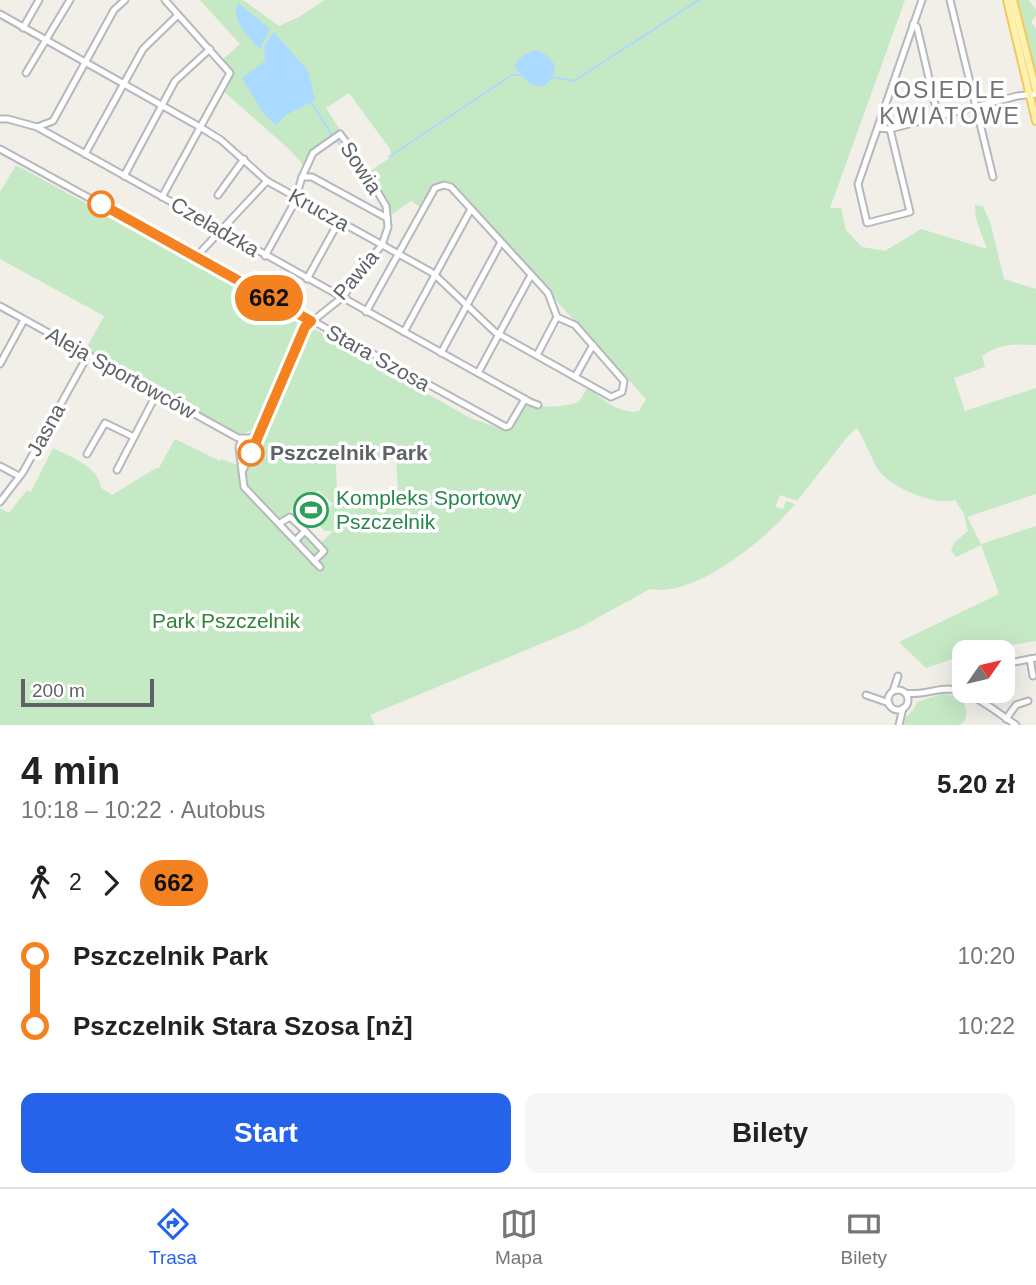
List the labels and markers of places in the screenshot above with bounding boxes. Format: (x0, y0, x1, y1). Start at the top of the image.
unlabelled marker (88, 191, 114, 217)
marker: Pszczelnik Park (238, 440, 264, 466)
place label: Pszczelnik Park (270, 441, 428, 464)
place label: Kompleks Sportowy Pszczelnik (336, 486, 522, 533)
sports icon: Kompleks Sportowy Pszczelnik (292, 491, 330, 529)

